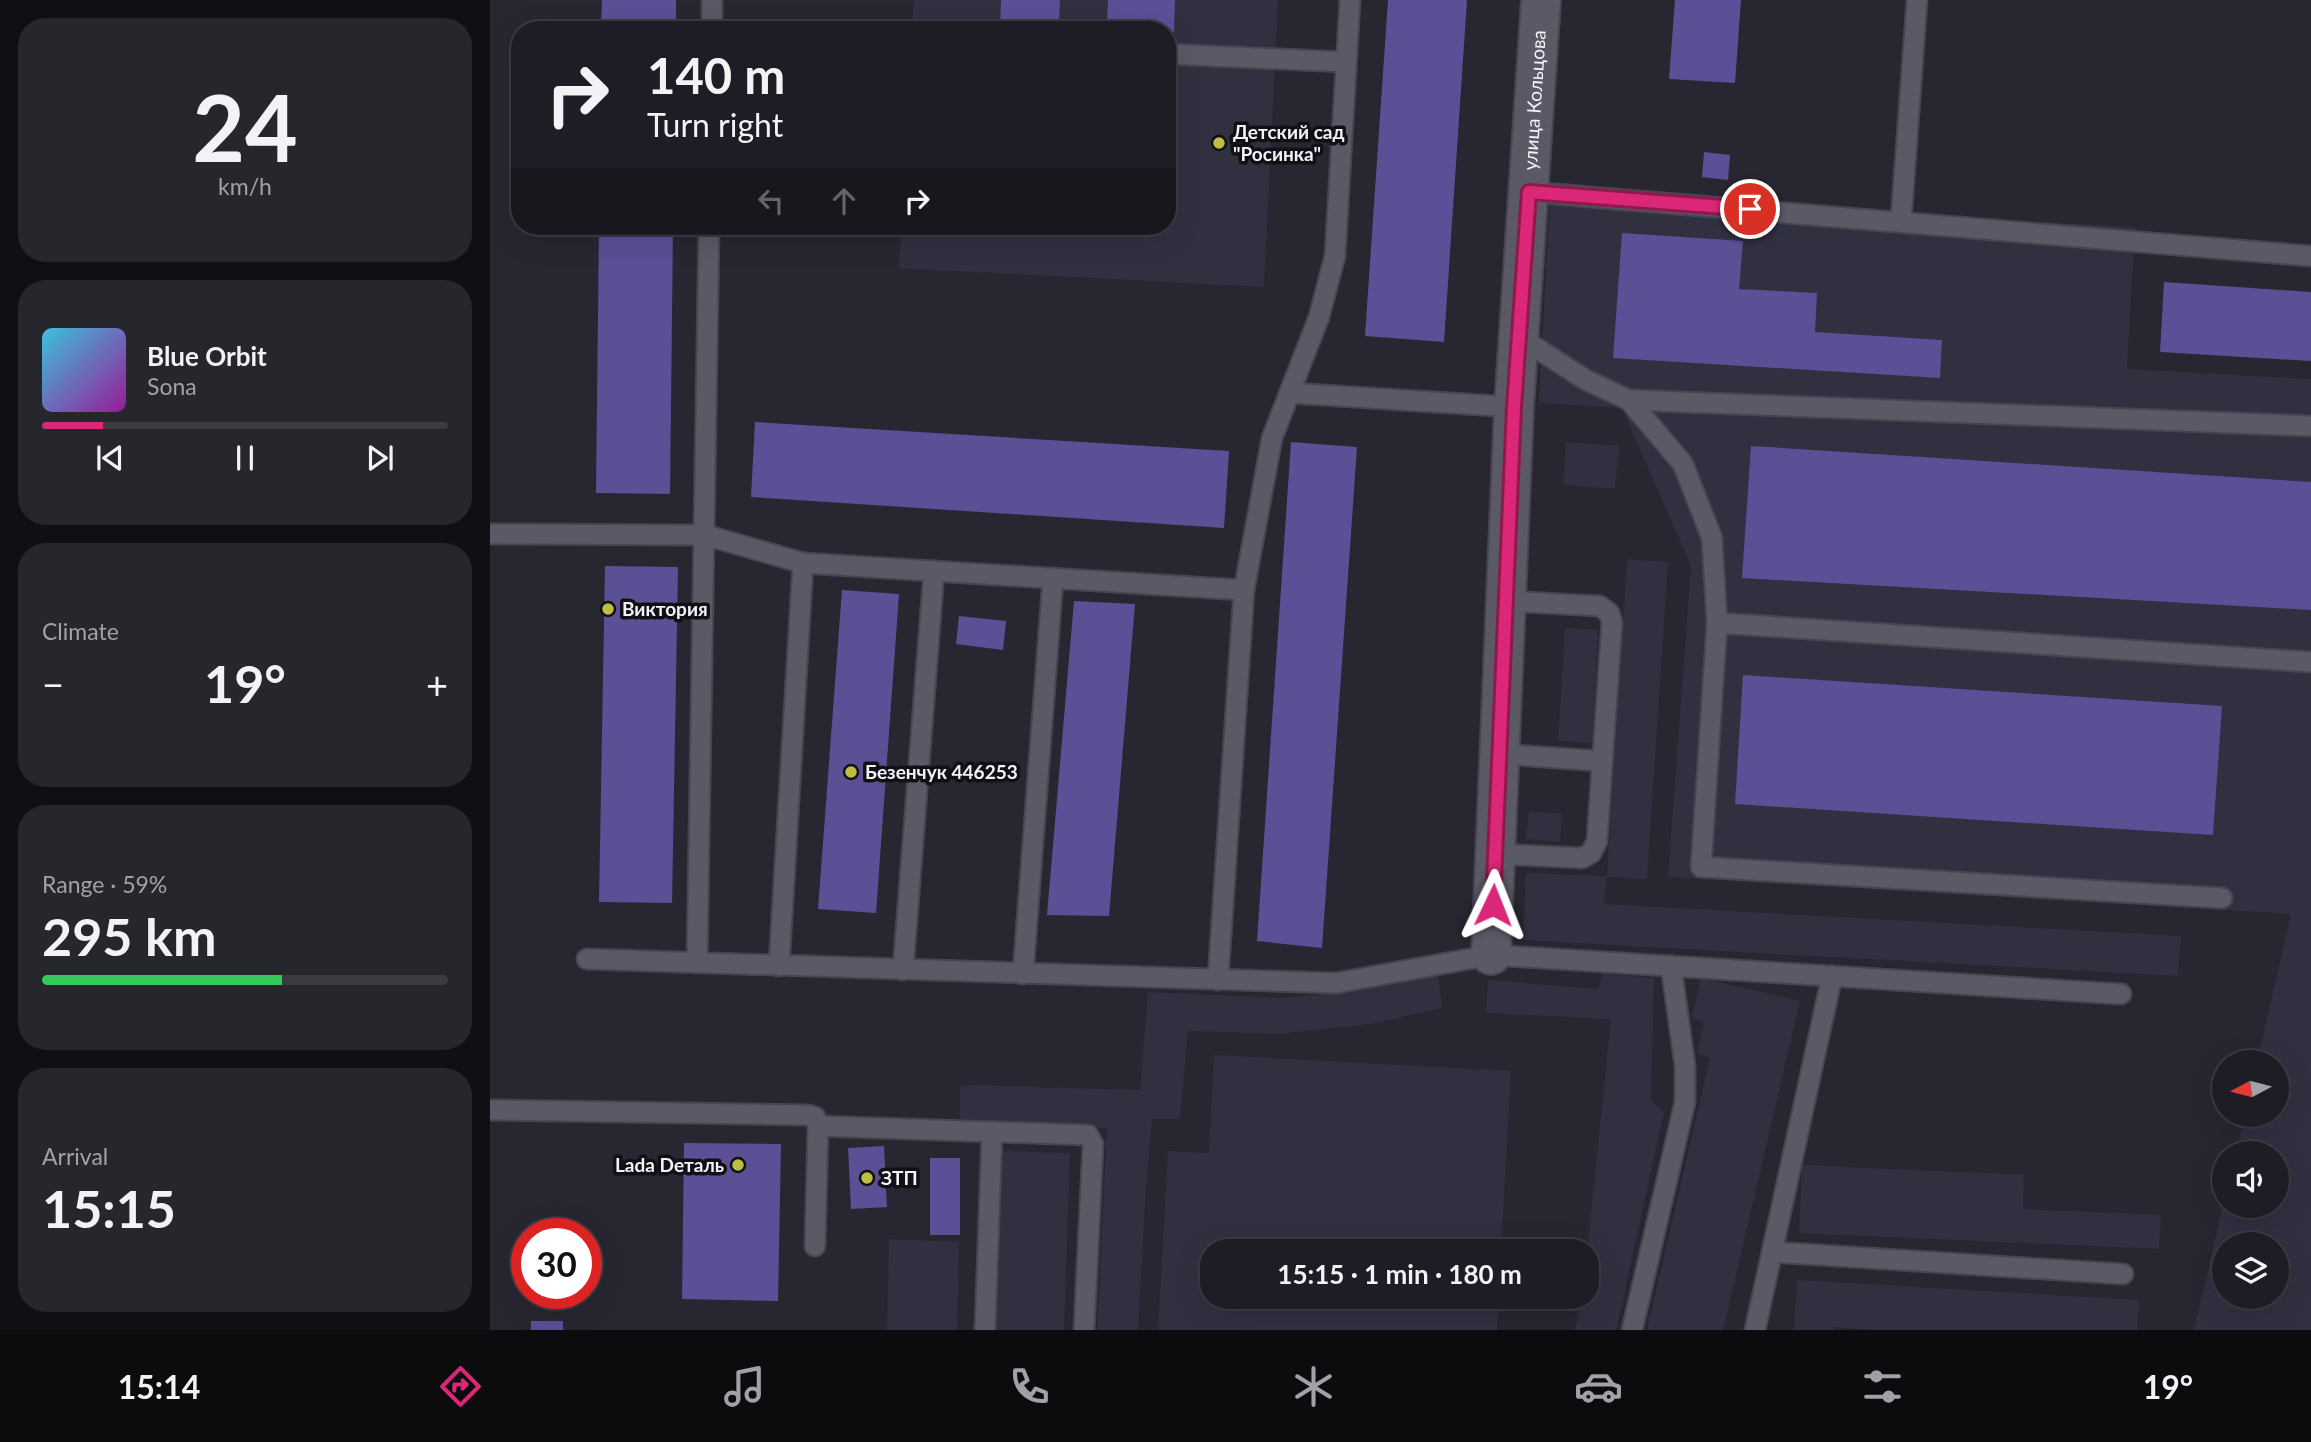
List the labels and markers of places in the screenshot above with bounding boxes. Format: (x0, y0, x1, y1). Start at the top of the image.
place label: Детский сад "Росинка" (1233, 120, 1345, 165)
marker: Детский сад "Росинка" (1211, 135, 1227, 151)
pin (1720, 179, 1780, 239)
place label: Виктория (622, 597, 708, 620)
marker: Виктория (600, 601, 616, 617)
place label: Безенчук 446253 (865, 760, 1018, 783)
marker: Безенчук 446253 (843, 764, 859, 780)
place label: Lada Dеталь (615, 1153, 724, 1176)
marker: Lada Dеталь (730, 1157, 746, 1173)
place label: ЗТП (881, 1166, 918, 1189)
marker: ЗТП (859, 1170, 875, 1186)

